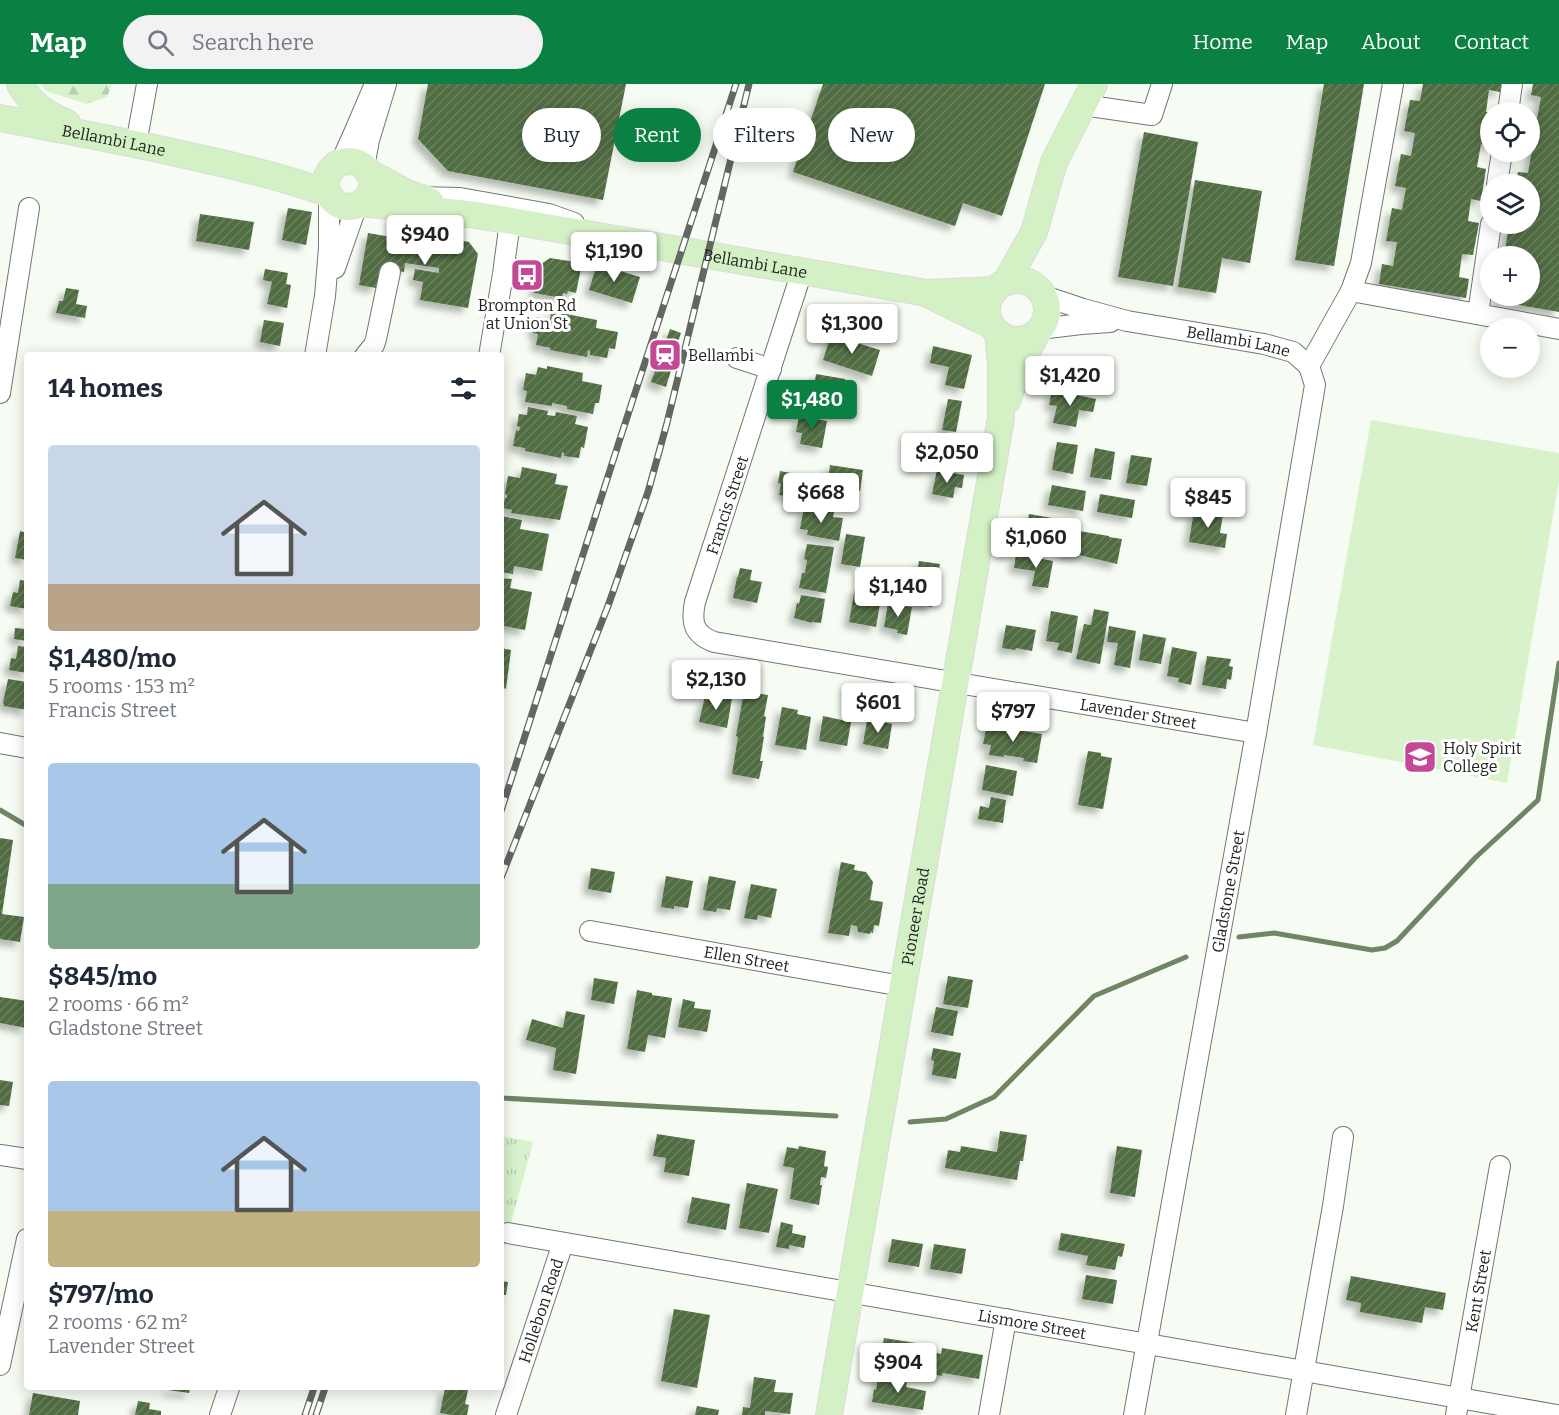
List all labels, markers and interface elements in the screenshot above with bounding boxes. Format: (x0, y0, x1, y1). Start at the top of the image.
search box (123, 15, 543, 69)
text: Map (30, 26, 87, 59)
icon: search (144, 26, 177, 59)
text: Search here (192, 29, 314, 56)
text: Home (1193, 29, 1253, 55)
text: Map (1286, 29, 1328, 55)
text: About (1361, 29, 1421, 55)
text: Contact (1454, 29, 1529, 55)
map controls (1480, 102, 1540, 378)
button: locate (1480, 102, 1540, 162)
chip: Buy (522, 108, 601, 162)
chip: Rent (613, 108, 701, 162)
chip: Filters (713, 108, 816, 162)
chip: New (828, 108, 915, 162)
street label: Bellambi Lane (60, 121, 168, 160)
button: layers (1480, 174, 1540, 234)
pin: $940 (389, 215, 461, 266)
text: $940 (401, 222, 449, 246)
pin: $1,190 (565, 232, 663, 283)
text: $1,190 (585, 239, 643, 263)
street label: Bellambi Lane (702, 245, 809, 282)
button: + (1480, 246, 1540, 306)
bus stop icon: Brompton Rd at Union St (509, 257, 545, 293)
place label: Brompton Rd at Union St (478, 296, 577, 333)
pin: $1,300 (803, 304, 901, 355)
text: $1,300 (821, 311, 883, 335)
button: − (1480, 318, 1540, 378)
street label: Bellambi Lane (1185, 322, 1293, 361)
station icon: Bellambi (647, 337, 683, 373)
place label: Bellambi (688, 346, 754, 365)
pin: $1,420 (1021, 356, 1119, 407)
text: $1,420 (1039, 363, 1101, 387)
icon: filters (447, 372, 480, 405)
text: 14 homes (48, 373, 163, 404)
pin: $1,480 (763, 380, 861, 431)
text: $1,480 (781, 387, 843, 411)
pin: $2,050 (898, 433, 996, 484)
text: $2,050 (915, 440, 979, 464)
street label: Francis Street (703, 453, 752, 557)
pin: $668 (785, 473, 857, 524)
pin: $845 (1172, 478, 1244, 529)
text: $668 (797, 480, 845, 504)
icon: home (210, 484, 318, 592)
text: $845 (1184, 485, 1232, 509)
pin: $1,060 (987, 518, 1085, 569)
text: $1,060 (1005, 525, 1067, 549)
pin: $1,140 (849, 567, 947, 618)
text: $1,140 (869, 574, 927, 598)
text: $1,480/mo (48, 643, 177, 674)
pin: $2,130 (667, 660, 765, 711)
text: $2,130 (686, 667, 746, 691)
text: 5 rooms · 153 m² (48, 674, 195, 698)
pin: $601 (842, 683, 914, 734)
text: $601 (855, 690, 901, 714)
pin: $797 (977, 692, 1049, 743)
street label: Lavender Street (1079, 695, 1198, 733)
text: Francis Street (48, 698, 177, 722)
text: $797 (991, 699, 1035, 723)
school or university icon: Holy Spirit College (1402, 739, 1438, 775)
place label: Holy Spirit College (1443, 739, 1522, 776)
icon: home (210, 802, 318, 910)
street label: Gladstone Street (1208, 828, 1248, 954)
street label: Pioneer Road (898, 866, 933, 967)
street label: Ellen Street (702, 942, 791, 976)
text: $845/mo (48, 961, 157, 992)
text: 2 rooms · 66 m² (48, 992, 189, 1016)
text: Gladstone Street (48, 1016, 203, 1040)
icon: home (210, 1120, 318, 1228)
street label: Kent Street (1462, 1248, 1495, 1334)
street label: Hollebon Road (515, 1255, 567, 1366)
text: $797/mo (48, 1279, 154, 1310)
street label: Lismore Street (977, 1306, 1088, 1343)
text: 2 rooms · 62 m² (48, 1310, 188, 1334)
text: Lavender Street (48, 1334, 195, 1358)
pin: $904 (862, 1343, 934, 1394)
text: $904 (874, 1350, 922, 1374)

